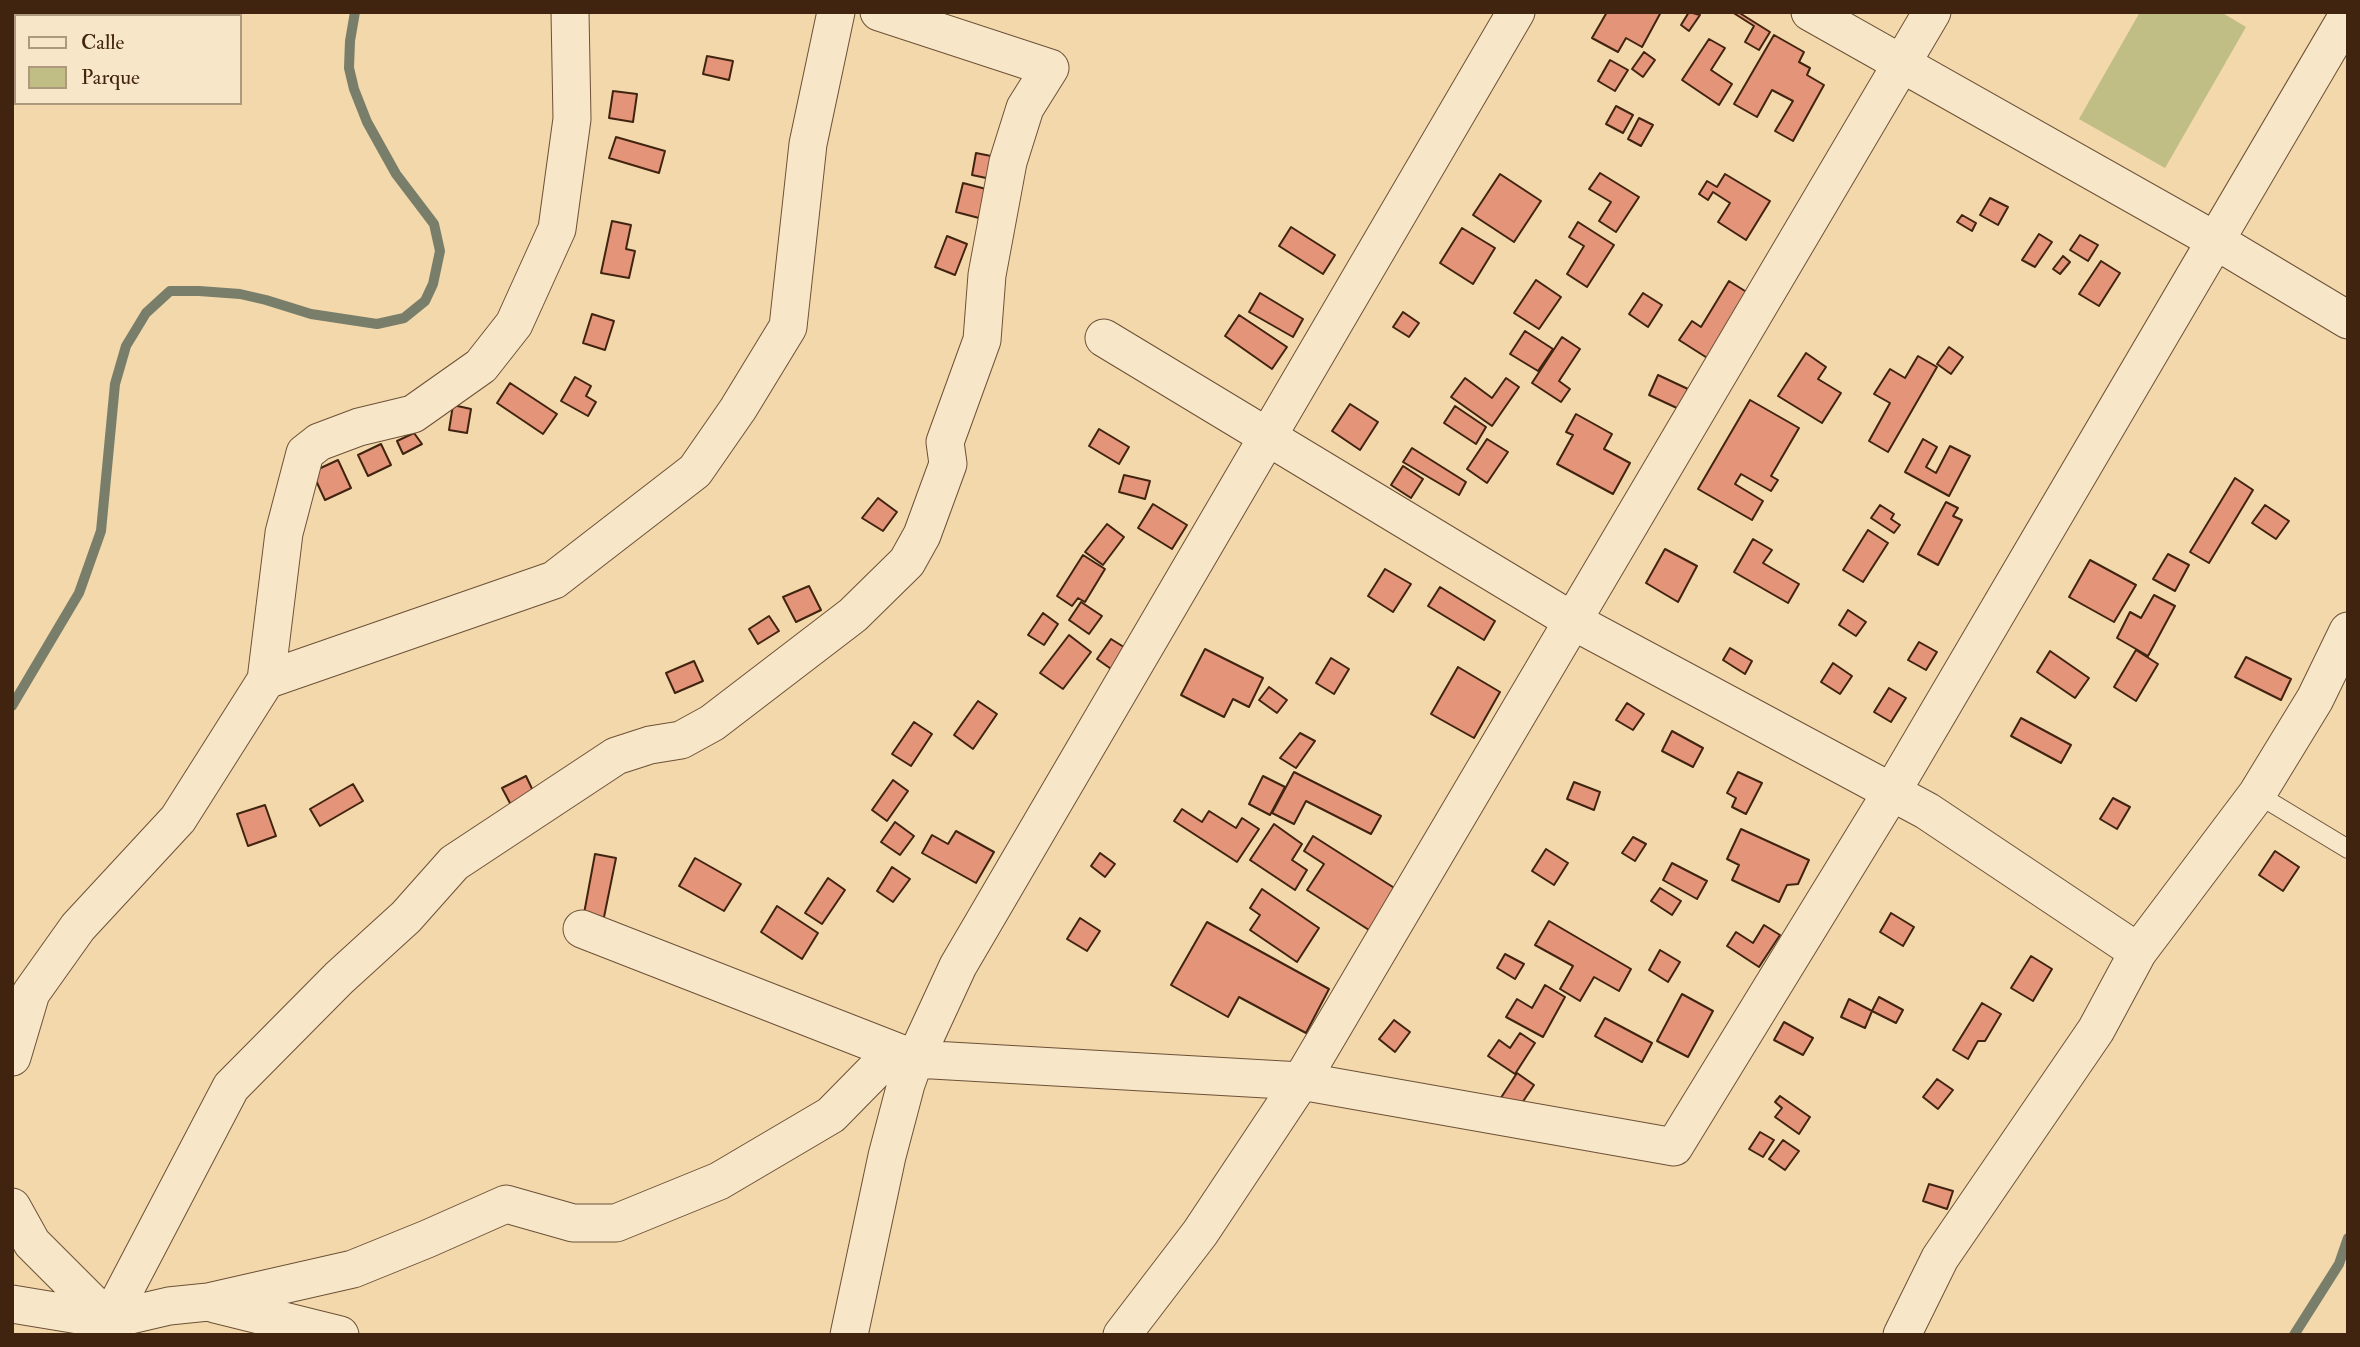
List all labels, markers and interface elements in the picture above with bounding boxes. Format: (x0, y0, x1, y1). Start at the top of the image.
legend (14, 14, 242, 105)
text: Calle (81, 29, 124, 56)
text: Parque (81, 64, 140, 91)

